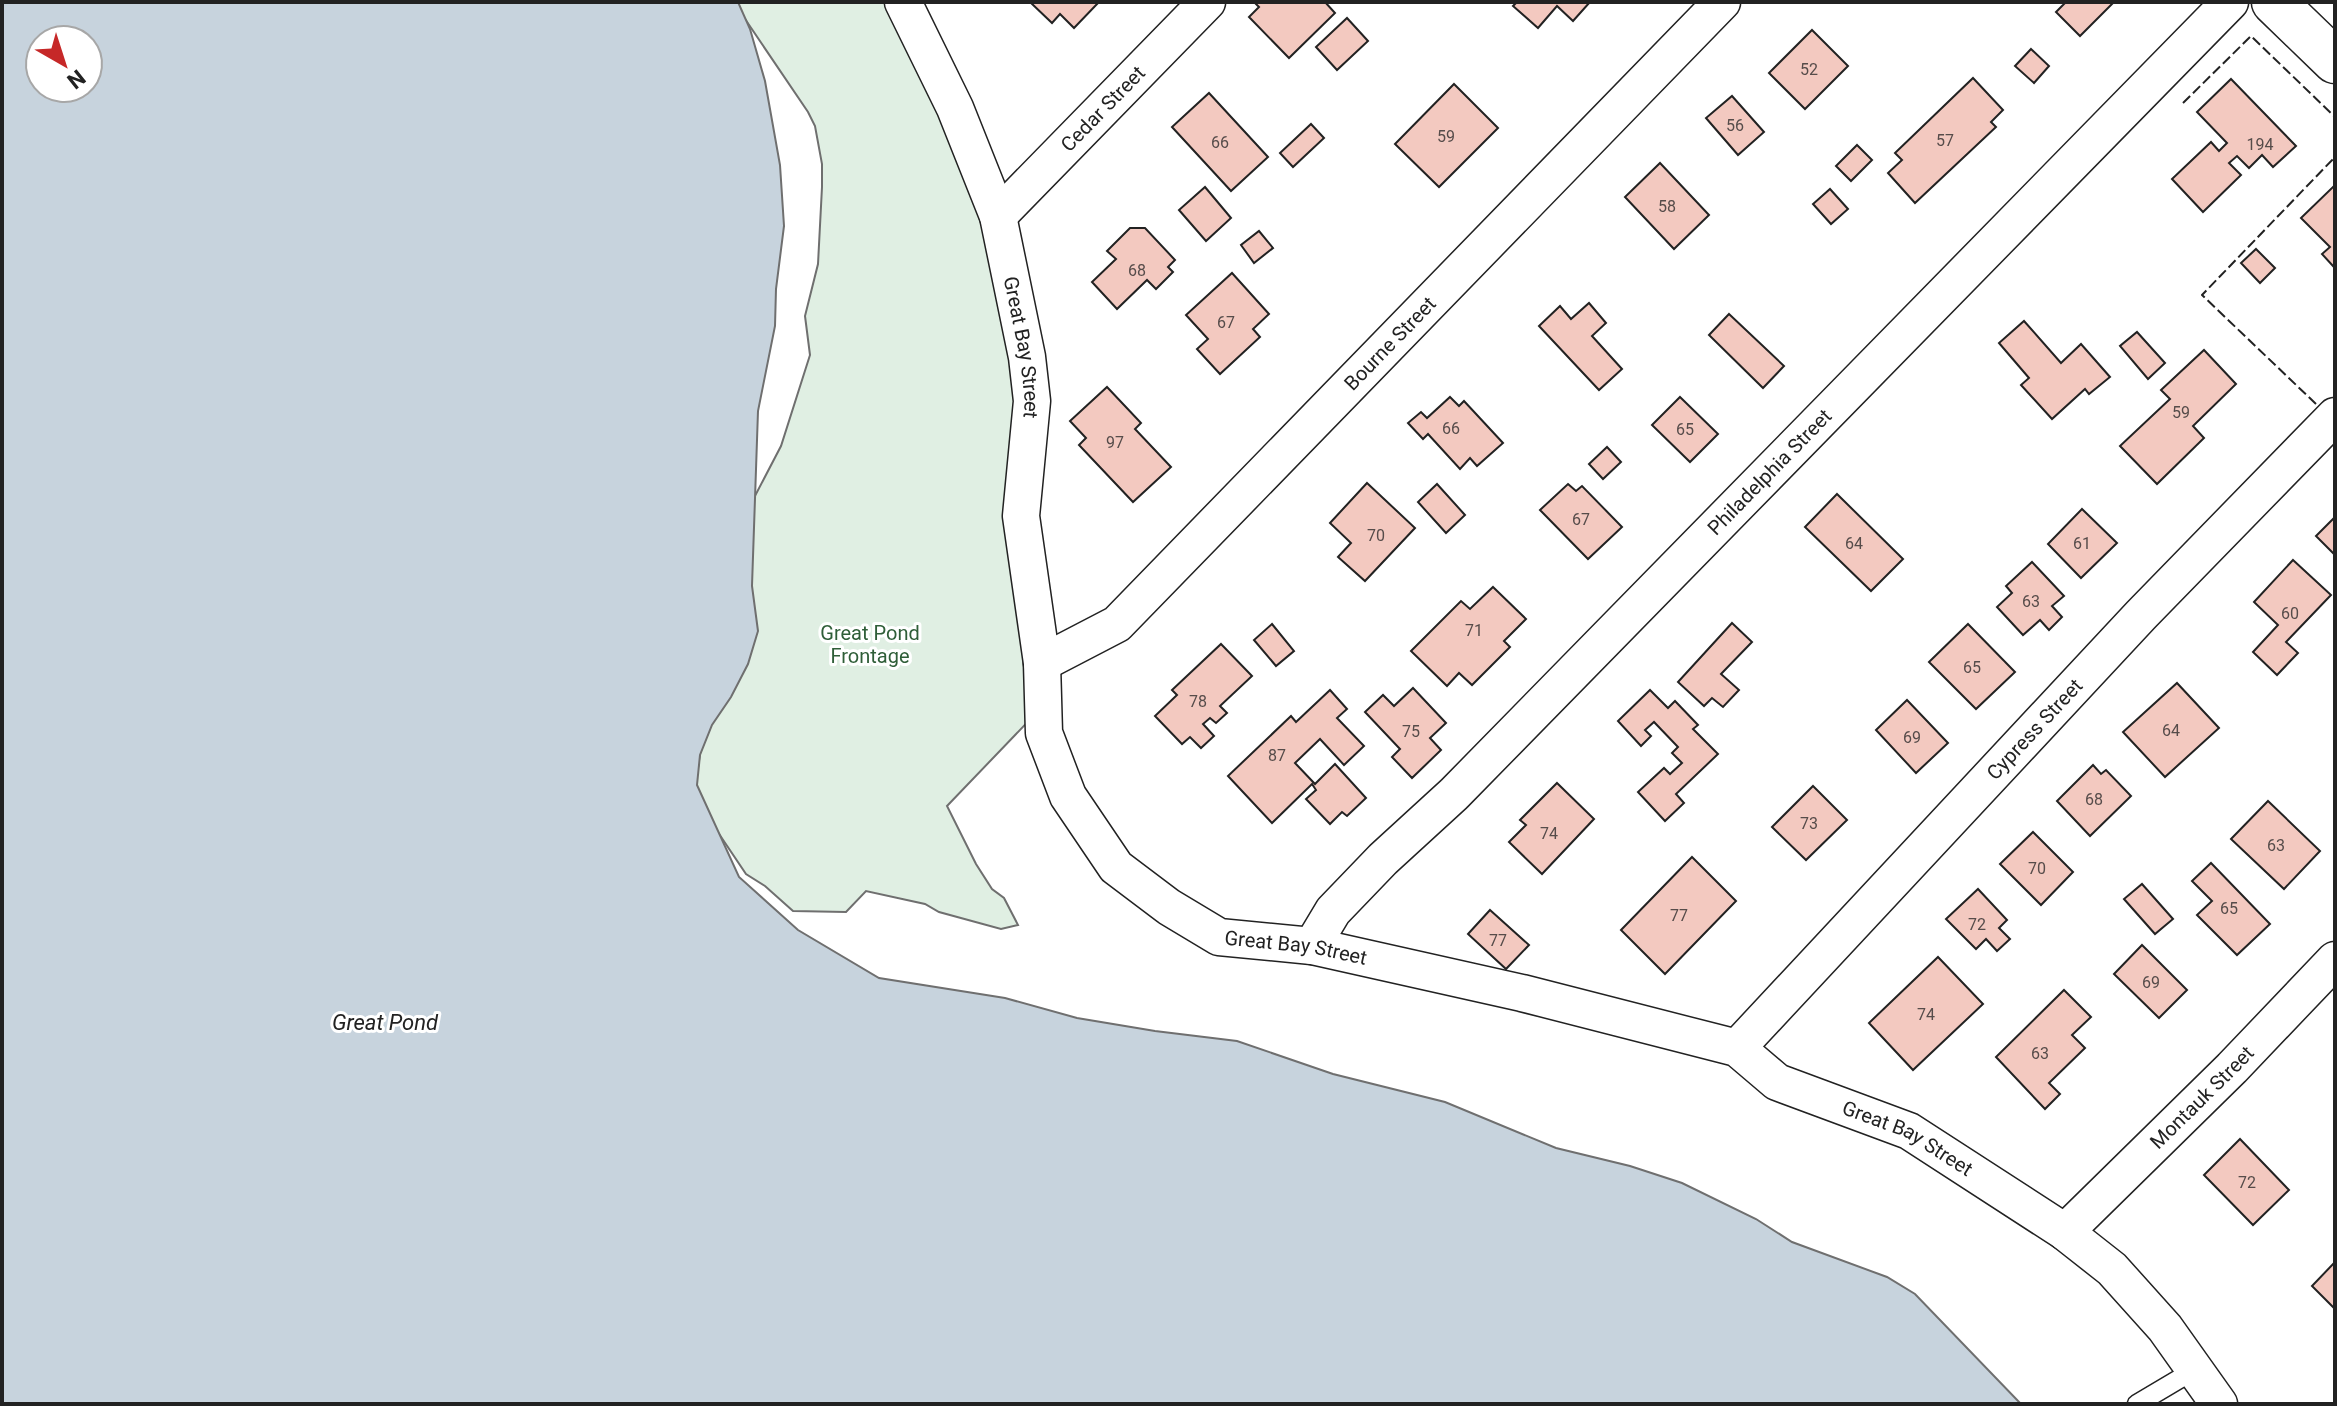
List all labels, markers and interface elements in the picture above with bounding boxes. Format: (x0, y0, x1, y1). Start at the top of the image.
north arrow (24, 24, 104, 104)
house number: 52 (1800, 60, 1818, 79)
street label: Cedar Street (1056, 61, 1150, 157)
text: N (62, 65, 90, 94)
house number: 56 (1726, 116, 1744, 135)
house number: 59 (1437, 127, 1455, 146)
house number: 57 (1936, 131, 1954, 150)
house number: 66 (1211, 133, 1229, 152)
house number: 194 (2247, 135, 2273, 154)
house number: 58 (1658, 197, 1676, 216)
house number: 68 (1128, 261, 1146, 280)
street label: Great Bay Street (999, 274, 1044, 419)
street label: Bourne Street (1339, 292, 1441, 395)
house number: 67 (1217, 313, 1235, 332)
house number: 59 (2172, 403, 2190, 422)
street label: Philadelphia Street (1703, 404, 1836, 540)
house number: 66 (1442, 419, 1460, 438)
house number: 65 (1676, 420, 1694, 439)
house number: 97 (1106, 433, 1124, 452)
house number: 67 (1572, 510, 1590, 529)
house number: 70 (1367, 526, 1385, 545)
house number: 64 (1845, 534, 1863, 553)
house number: 61 (2073, 534, 2091, 553)
house number: 63 (2022, 592, 2040, 611)
house number: 60 (2281, 604, 2299, 623)
park label: Great Pond Frontage (820, 621, 920, 668)
house number: 71 (1465, 621, 1483, 640)
house number: 65 (1963, 658, 1981, 677)
street label: Cypress Street (1982, 674, 2087, 785)
house number: 78 (1189, 692, 1207, 711)
house number: 64 (2162, 721, 2180, 740)
house number: 75 (1402, 722, 1420, 741)
house number: 69 (1903, 728, 1921, 747)
house number: 87 (1268, 746, 1286, 765)
house number: 68 (2085, 790, 2103, 809)
house number: 73 (1800, 814, 1818, 833)
house number: 74 (1540, 824, 1558, 843)
house number: 63 (2267, 836, 2285, 855)
house number: 70 (2028, 859, 2046, 878)
house number: 65 (2220, 899, 2238, 918)
house number: 77 (1670, 906, 1688, 925)
house number: 72 (1968, 915, 1986, 934)
street label: Great Bay Street (1224, 926, 1369, 970)
house number: 77 (1489, 931, 1507, 950)
house number: 69 (2142, 973, 2160, 992)
house number: 74 (1917, 1005, 1935, 1024)
water label: Great Pond (332, 1010, 439, 1035)
street label: Montauk Street (2145, 1041, 2259, 1154)
house number: 63 (2031, 1044, 2049, 1063)
street label: Great Bay Street (1839, 1095, 1977, 1181)
house number: 72 (2238, 1173, 2256, 1192)

